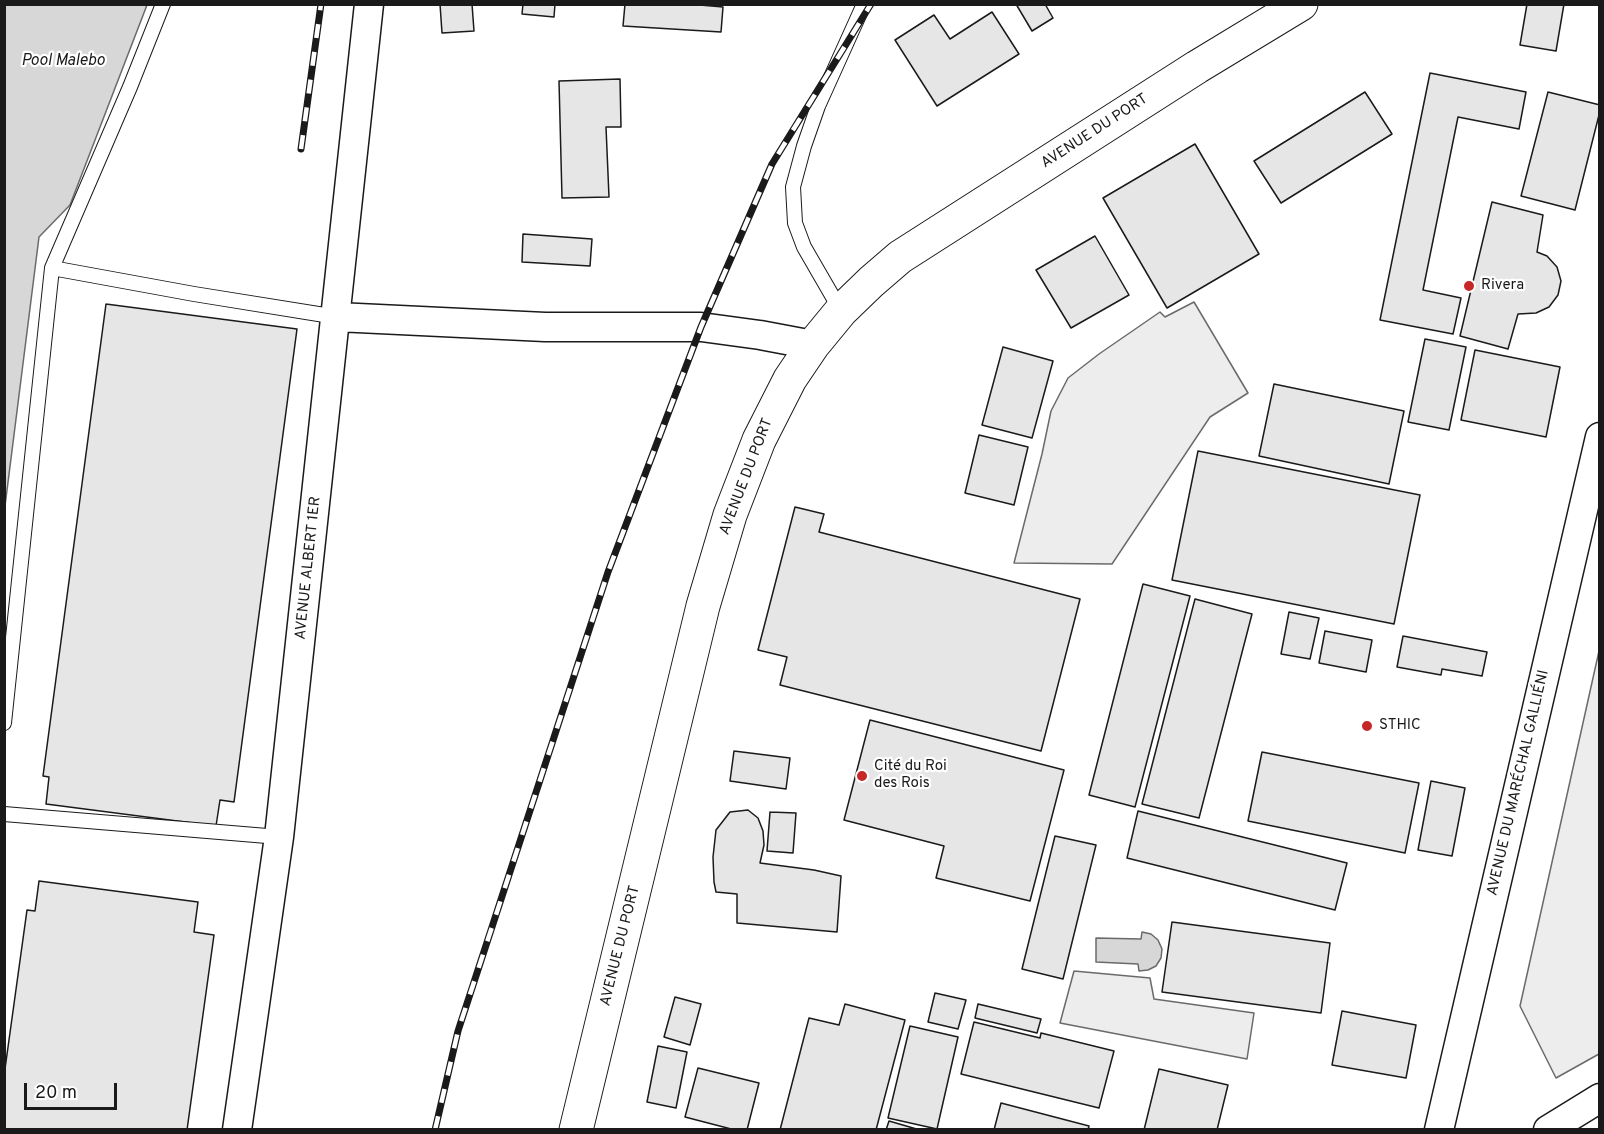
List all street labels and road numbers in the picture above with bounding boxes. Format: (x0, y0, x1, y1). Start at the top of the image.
street label: AVENUE DU PORT (1038, 91, 1152, 173)
street label: AVENUE DU PORT (716, 416, 778, 538)
street label: AVENUE ALBERT 1ER (293, 495, 325, 641)
street label: AVENUE DU MARÉCHAL GALLIÉNI (1484, 668, 1554, 898)
street label: AVENUE DU PORT (597, 884, 645, 1008)

